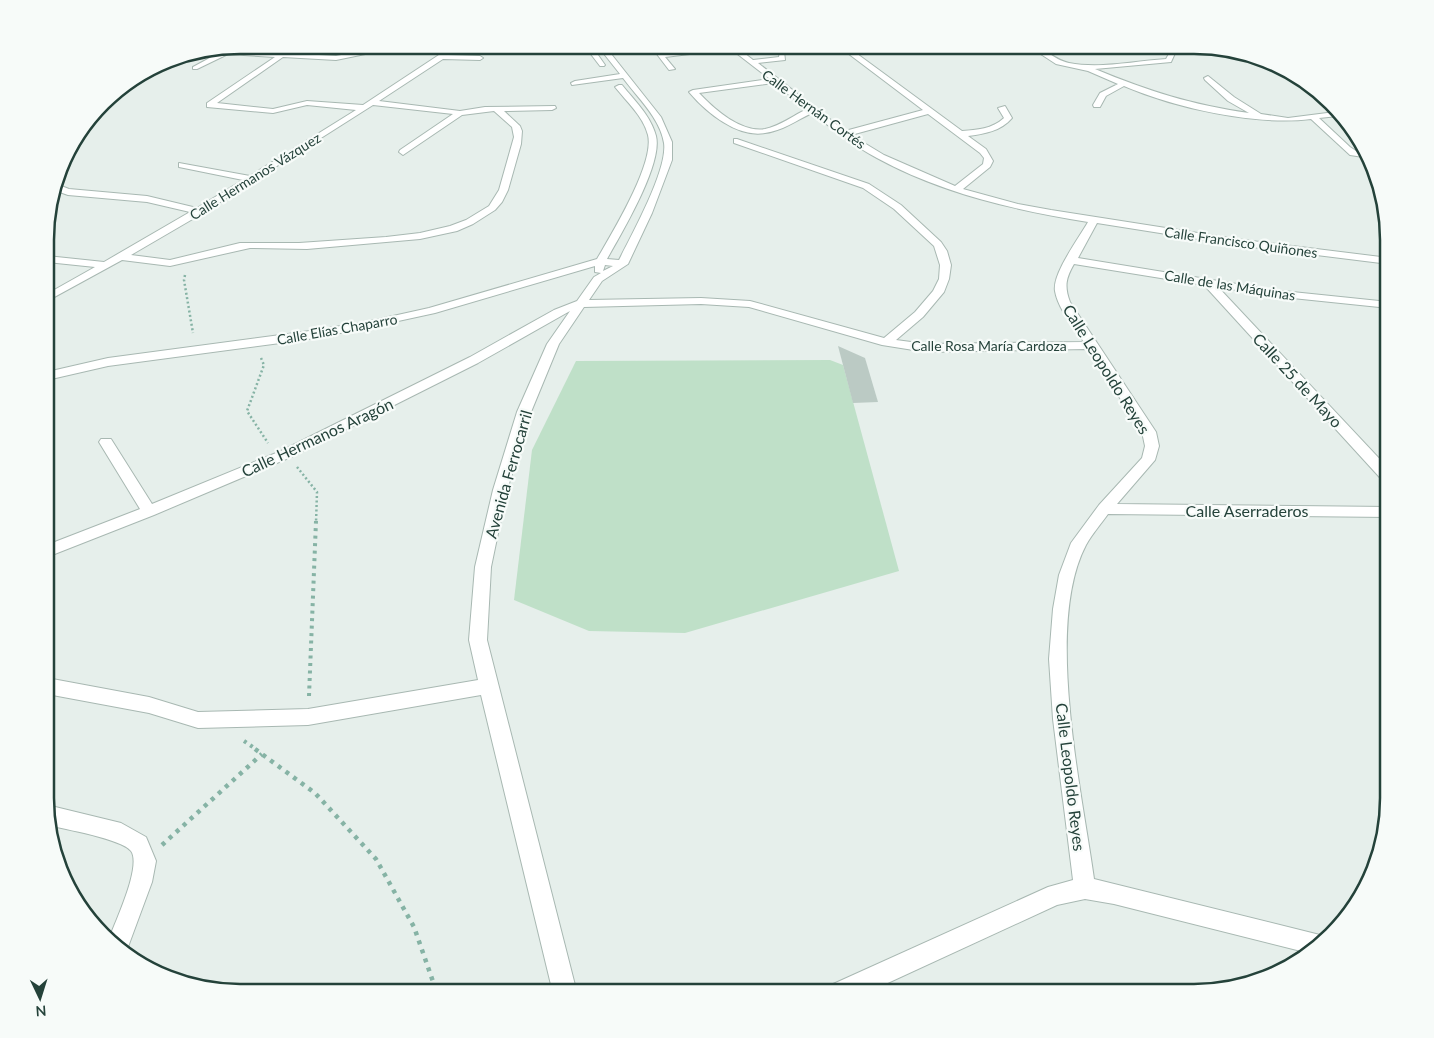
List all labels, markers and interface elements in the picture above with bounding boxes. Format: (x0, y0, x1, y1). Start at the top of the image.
street label: Calle Hernán Cortés (759, 66, 869, 152)
street label: Calle Hermanos Vázquez (186, 129, 324, 223)
street label: Calle Francisco Quiñones (1163, 223, 1319, 261)
street label: Calle de las Máquinas (1163, 266, 1297, 304)
street label: Calle Leopoldo Reyes (1059, 301, 1155, 437)
street label: Calle Elías Chaparro (275, 310, 399, 348)
street label: Calle 25 de Mayo (1249, 329, 1347, 431)
street label: Calle Rosa María Cardoza (911, 337, 1067, 354)
street label: Calle Hermanos Aragón (238, 393, 396, 481)
street label: Avenida Ferrocarril (481, 408, 535, 540)
street label: Calle Aserraderos (1186, 501, 1308, 520)
street label: Calle Leopoldo Reyes (1052, 702, 1090, 852)
north arrow (15, 973, 65, 1023)
text: N (35, 1003, 47, 1020)

